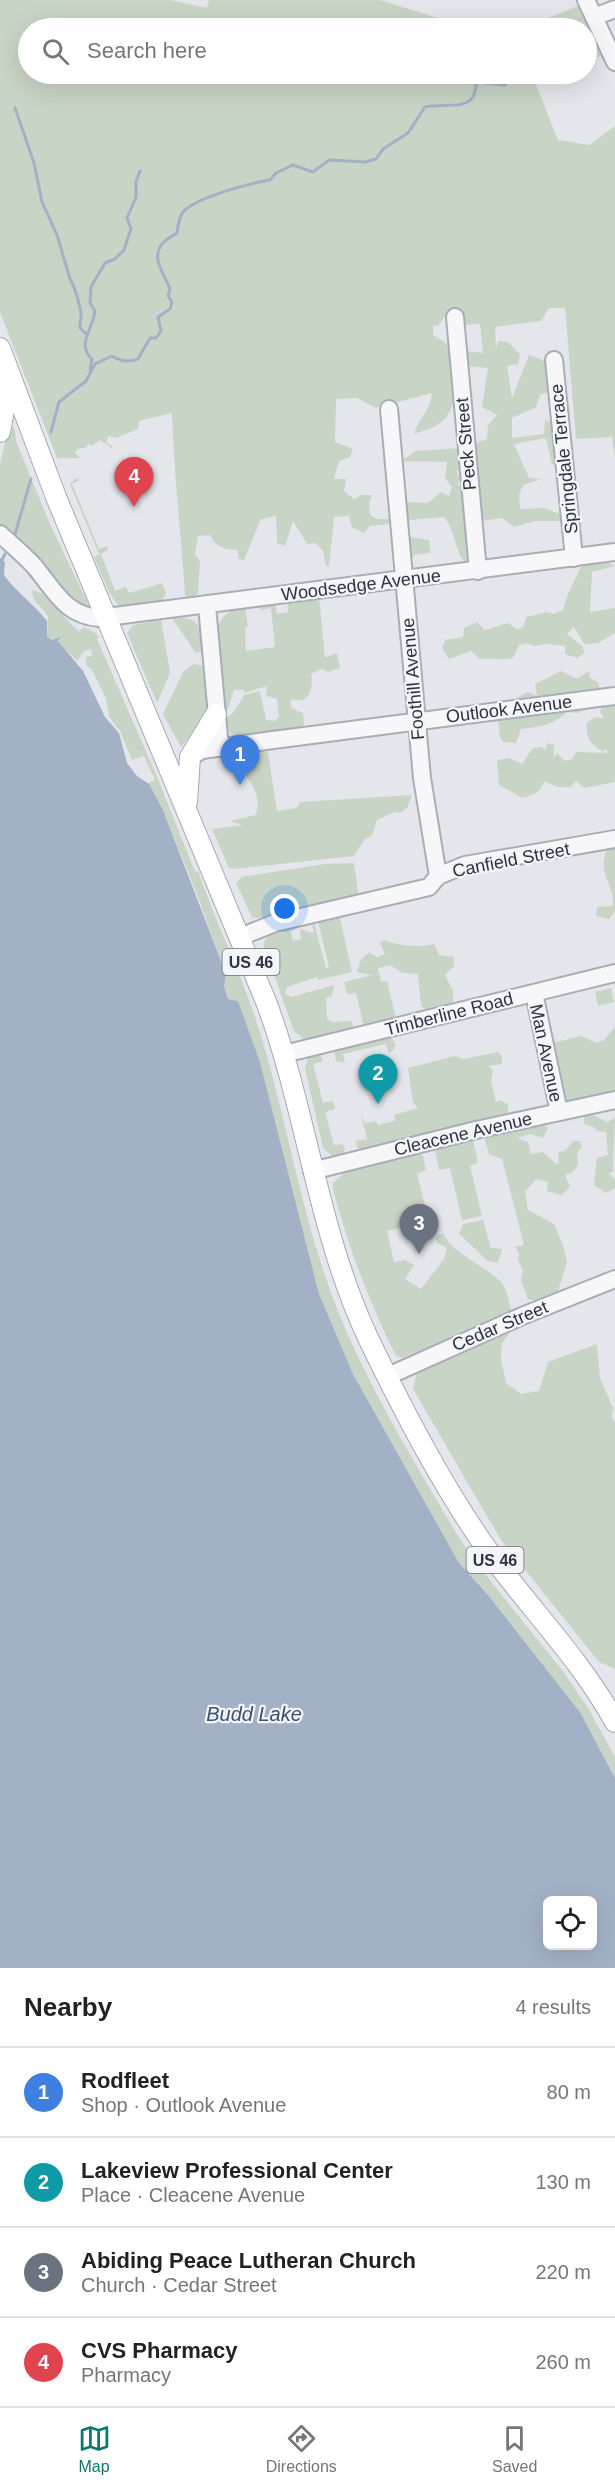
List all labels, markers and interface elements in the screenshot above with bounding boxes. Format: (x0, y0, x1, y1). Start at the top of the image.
search box (18, 18, 597, 84)
icon: search (39, 35, 72, 68)
text: Search here (87, 38, 207, 63)
street label: Springdale Terrace (546, 383, 582, 535)
street label: Peck Street (452, 397, 480, 491)
pin: 4 (114, 458, 154, 507)
street label: Woodsedge Avenue (280, 565, 442, 605)
street label: Foothill Avenue (398, 617, 428, 741)
street label: Outlook Avenue (445, 691, 573, 727)
pin: 1 (220, 736, 260, 785)
street label: Canfield Street (451, 839, 571, 881)
your location (270, 894, 299, 923)
road number: US 46 (222, 949, 280, 975)
street label: Timberline Road (383, 988, 515, 1040)
street label: Man Avenue (526, 1002, 566, 1104)
pin: 2 (358, 1054, 398, 1104)
street label: Cleacene Avenue (392, 1108, 534, 1160)
pin: 3 (400, 1204, 438, 1254)
street label: Cedar Street (449, 1297, 551, 1355)
road number: US 46 (466, 1547, 524, 1573)
water label: Budd Lake (206, 1703, 302, 1725)
map controls (543, 1896, 597, 1950)
button: locate (543, 1896, 597, 1950)
text: Nearby (24, 1992, 112, 2022)
text: 4 results (515, 1996, 591, 2018)
text: Rodfleet (81, 2068, 169, 2093)
text: 1 (38, 2081, 49, 2103)
text: 80 m (547, 2081, 591, 2103)
text: Shop · Outlook Avenue (81, 2094, 286, 2116)
text: Lakeview Professional Center (81, 2158, 393, 2183)
text: 2 (38, 2171, 49, 2193)
text: 130 m (535, 2171, 591, 2193)
text: Place · Cleacene Avenue (81, 2184, 305, 2206)
text: Abiding Peace Lutheran Church (81, 2248, 416, 2273)
text: 3 (38, 2261, 49, 2283)
text: 220 m (535, 2261, 591, 2283)
text: Church · Cedar Street (81, 2274, 277, 2296)
text: CVS Pharmacy (81, 2338, 238, 2363)
text: 4 (38, 2351, 49, 2373)
text: 260 m (535, 2351, 591, 2373)
text: Pharmacy (81, 2364, 171, 2386)
tab: Map (78, 2422, 111, 2476)
tab: Directions (266, 2422, 337, 2476)
tab: Saved (492, 2422, 537, 2476)

